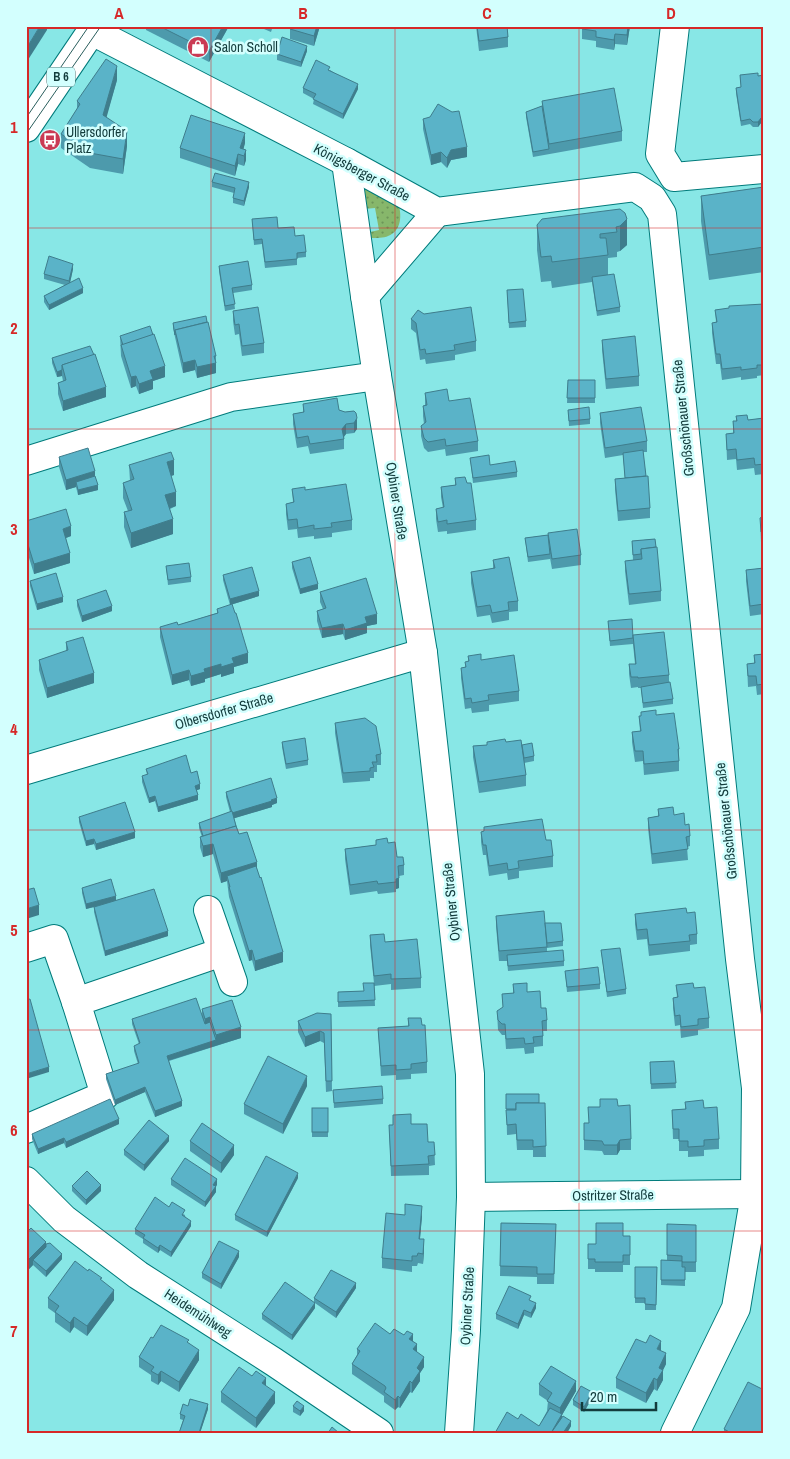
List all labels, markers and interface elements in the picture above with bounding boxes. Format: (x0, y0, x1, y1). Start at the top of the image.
text: A (114, 2, 124, 24)
text: B (298, 2, 308, 24)
text: C (482, 2, 492, 24)
text: D (666, 2, 676, 24)
shop icon: Salon Scholl (186, 35, 210, 59)
place label: Salon Scholl (214, 38, 278, 56)
road number: B 6 (47, 68, 75, 86)
text: 1 (10, 116, 18, 138)
place label: Ullersdorfer Platz (66, 123, 125, 157)
bus stop icon: Ullersdorfer Platz (38, 128, 62, 152)
street label: Königsberger Straße (311, 139, 413, 205)
text: 2 (10, 317, 18, 339)
street label: Großschönauer Straße (668, 359, 698, 477)
street label: Oybiner Straße (382, 461, 412, 541)
text: 3 (10, 518, 18, 540)
street label: Olbersdorfer Straße (173, 688, 275, 734)
text: 4 (10, 718, 18, 740)
street label: Großschönauer Straße (711, 762, 741, 880)
street label: Oybiner Straße (438, 862, 464, 942)
text: 5 (10, 919, 18, 941)
text: 6 (10, 1119, 18, 1141)
street label: Ostritzer Straße (572, 1185, 654, 1205)
street label: Oybiner Straße (456, 1266, 478, 1346)
street label: Heidemühlweg (161, 1285, 236, 1342)
text: 7 (10, 1320, 18, 1342)
scale bar (582, 1379, 656, 1411)
text: 20 m (590, 1386, 617, 1407)

